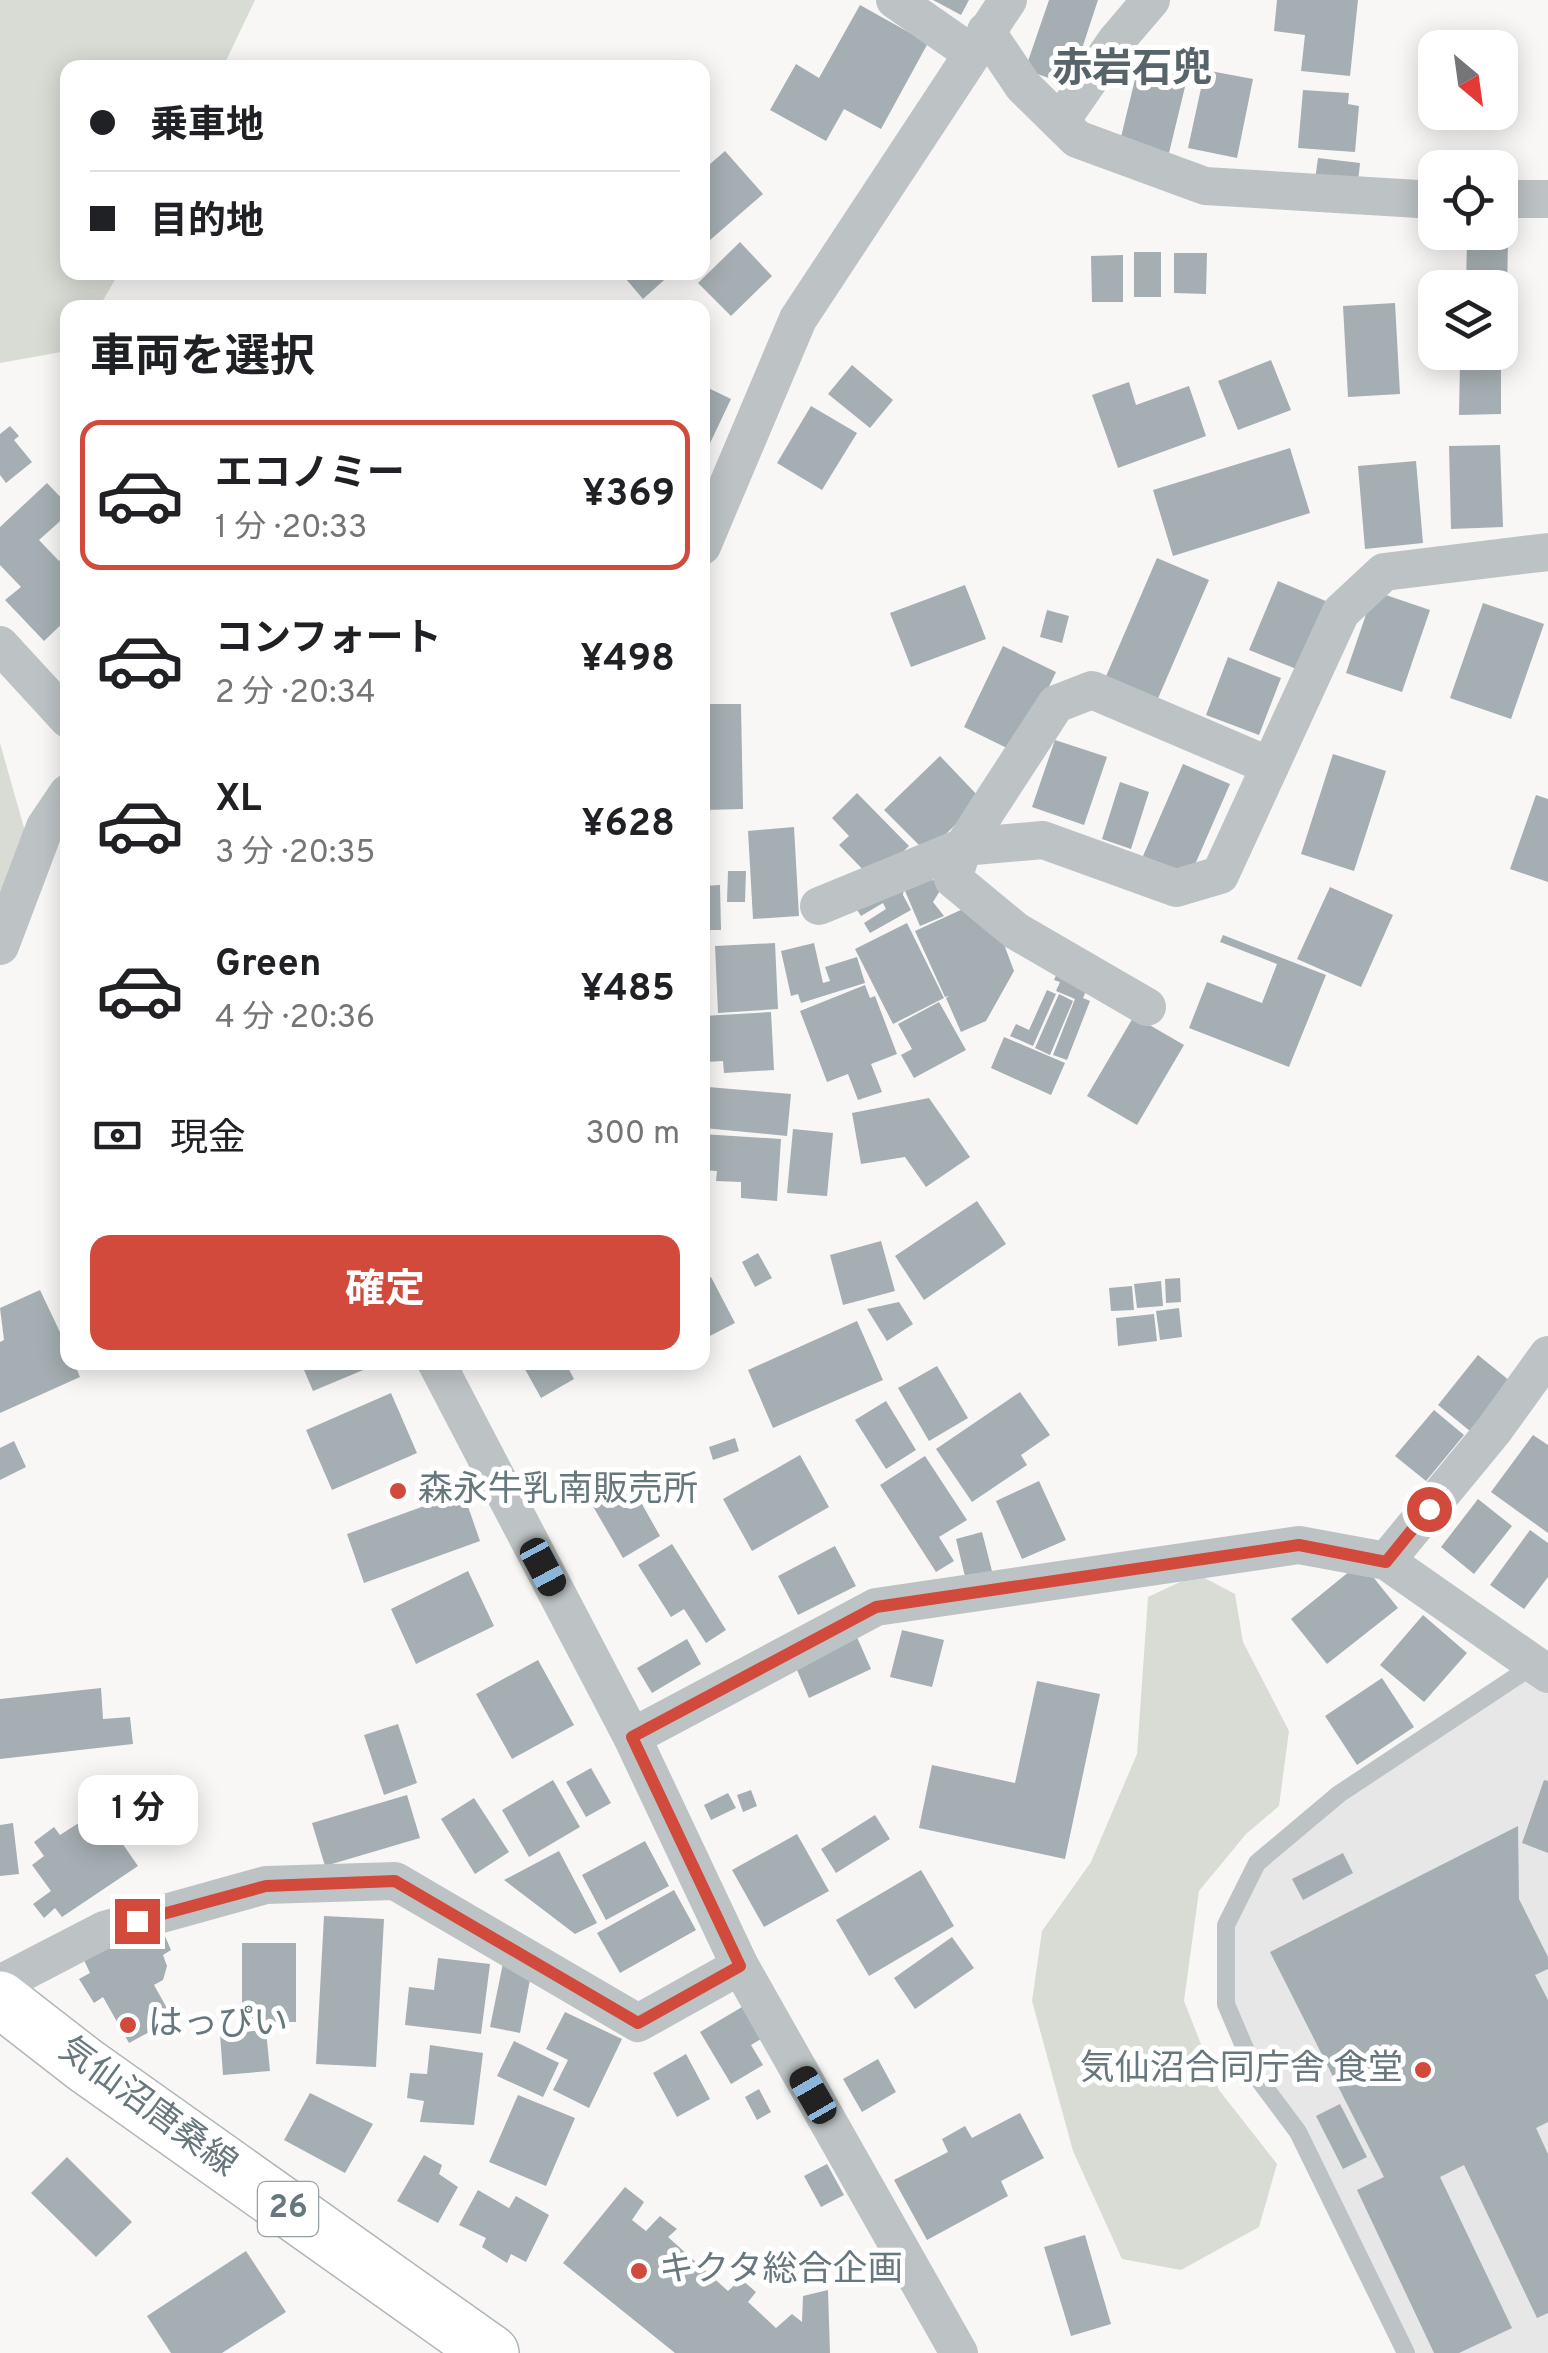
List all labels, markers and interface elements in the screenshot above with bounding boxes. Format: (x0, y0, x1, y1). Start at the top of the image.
north arrow (1418, 30, 1518, 130)
map controls (1418, 30, 1518, 370)
district label: 赤岩石兜 (1052, 46, 1212, 96)
text: 乗車地 (150, 103, 264, 152)
button: locate (1418, 150, 1518, 250)
text: 目的地 (150, 199, 264, 248)
button: layers (1418, 270, 1518, 370)
text: 車両を選択 (90, 331, 315, 388)
icon: car (95, 450, 185, 540)
text: エコノミー (215, 451, 405, 500)
text: ¥369 (582, 471, 675, 520)
text: 1 分 · 20:33 (215, 509, 367, 549)
icon: car (95, 615, 185, 705)
text: コンフォート (215, 616, 442, 665)
text: ¥498 (580, 636, 675, 685)
text: 2 分 · 20:34 (215, 674, 376, 714)
text: XL (215, 776, 262, 825)
icon: car (95, 780, 185, 870)
text: ¥628 (581, 801, 675, 850)
text: 3 分 · 20:35 (215, 834, 375, 874)
text: Green (215, 941, 321, 990)
icon: car (95, 945, 185, 1035)
text: ¥485 (580, 966, 675, 1015)
text: 4 分 · 20:36 (215, 999, 375, 1039)
icon: cash (90, 1108, 145, 1163)
text: 300 m (586, 1115, 680, 1155)
text: 現金 (170, 1116, 246, 1165)
button: 確定 (90, 1235, 680, 1350)
place label: 森永牛乳南販売所 (418, 1469, 698, 1513)
marker: 森永牛乳南販売所 (387, 1480, 409, 1502)
route start (1407, 1487, 1452, 1532)
car (516, 1533, 570, 1601)
callout: 1 分 (77, 1776, 197, 1846)
text: 1 分 (112, 1790, 164, 1830)
route end (115, 1899, 160, 1944)
place label: はっぴい (148, 2003, 288, 2047)
marker: はっぴい (117, 2014, 139, 2036)
street label: 気仙沼唐桑線 (49, 2028, 245, 2188)
place label: 気仙沼合同庁舎 食堂 (1080, 2048, 1403, 2092)
marker: 気仙沼合同庁舎 食堂 (1412, 2059, 1434, 2081)
car (785, 2062, 841, 2128)
road number: 26 (258, 2182, 318, 2236)
place label: キクタ総合企画 (659, 2249, 903, 2293)
marker: キクタ総合企画 (628, 2260, 650, 2282)

